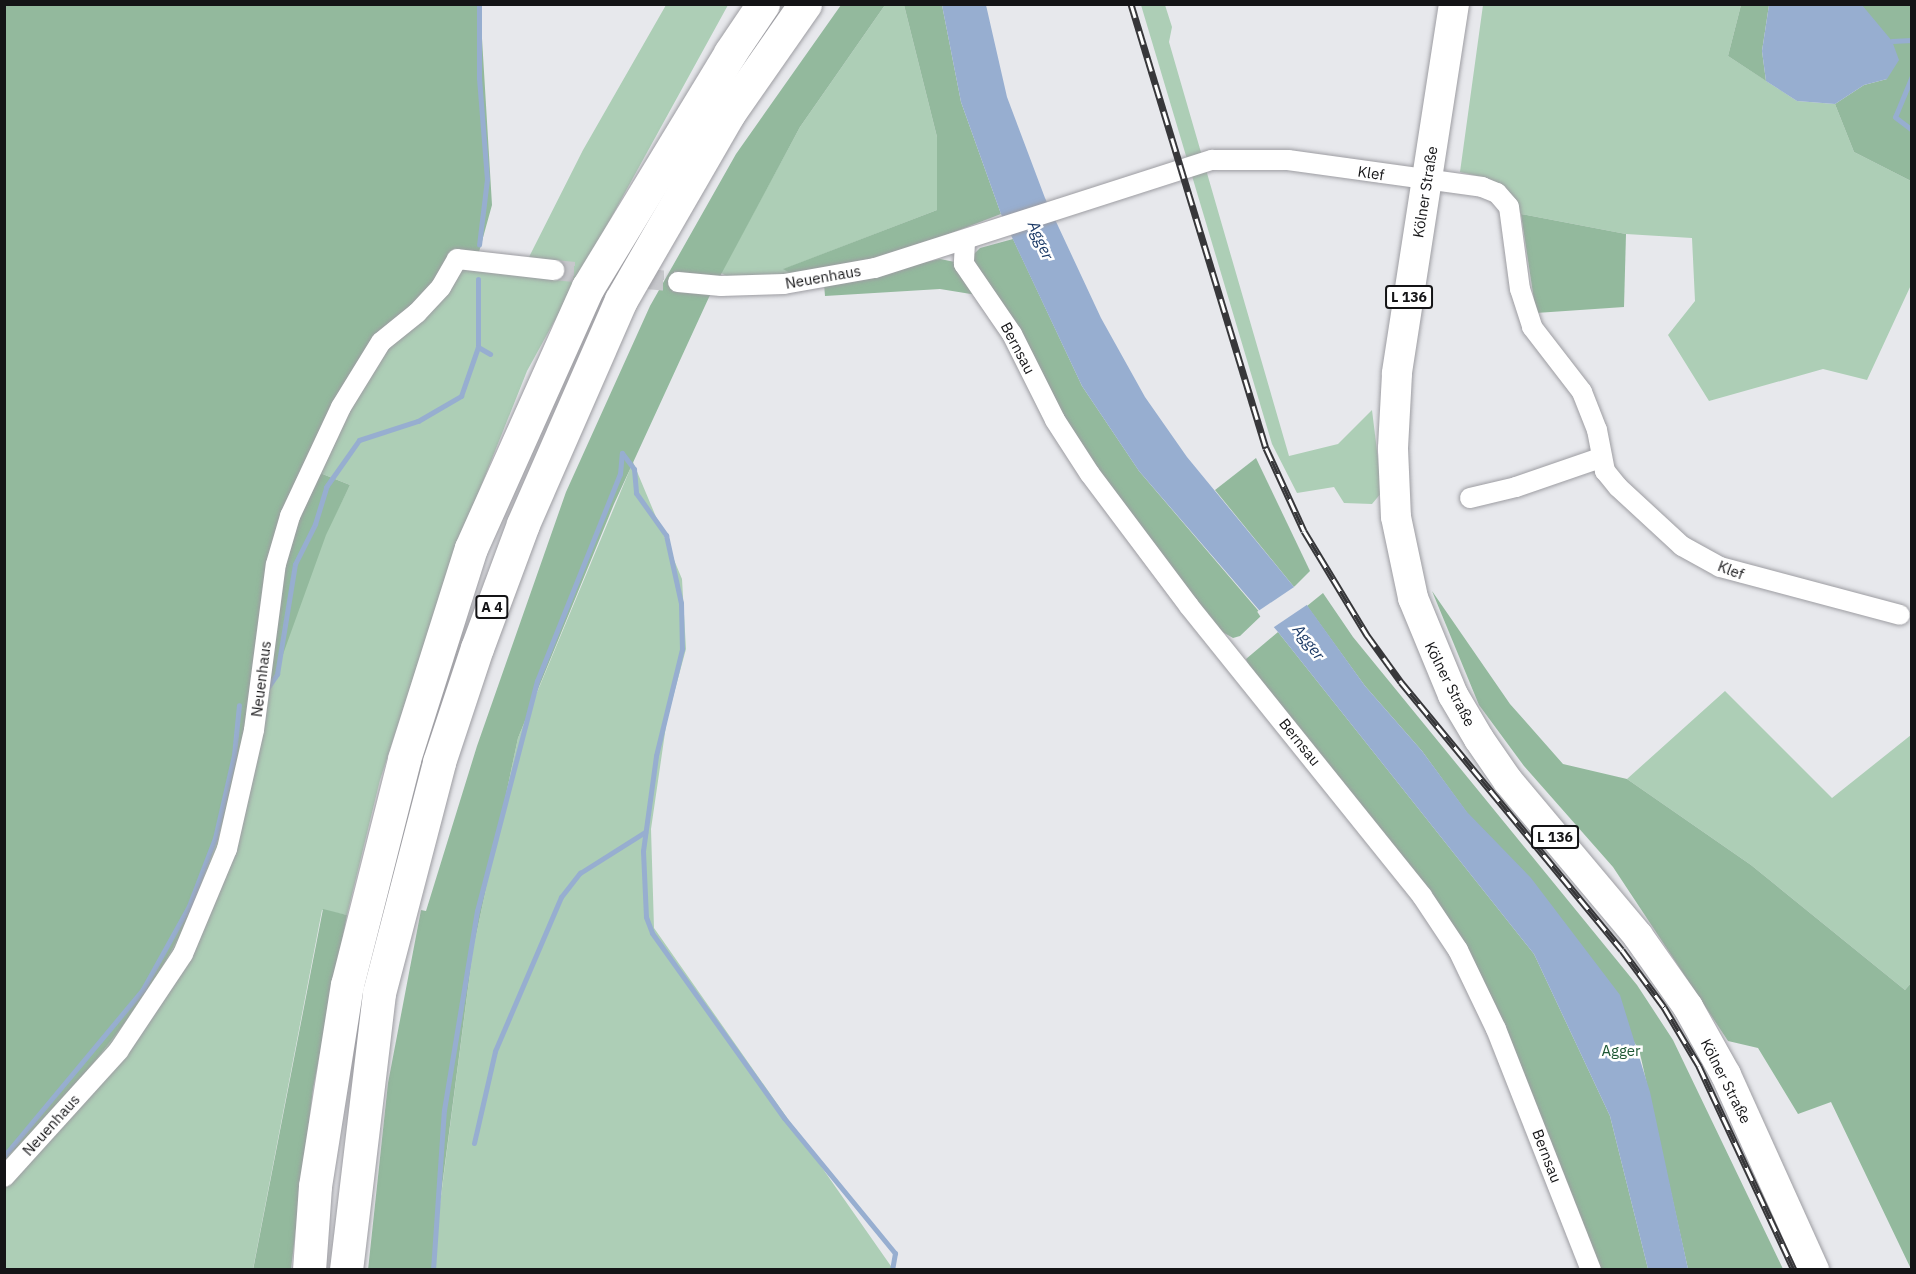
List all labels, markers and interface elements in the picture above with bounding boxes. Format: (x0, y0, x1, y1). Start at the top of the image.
street label: Kölner Straße (1409, 145, 1441, 239)
street label: Klef (1356, 162, 1386, 184)
water label: Agger (1024, 218, 1058, 262)
street label: Neuenhaus (784, 261, 862, 293)
road number: L 136 (1385, 286, 1433, 308)
street label: Bernsau (997, 319, 1039, 377)
street label: Klef (1715, 557, 1747, 583)
road number: A 4 (474, 596, 510, 618)
water label: Agger (1289, 620, 1329, 664)
street label: Kölner Straße (1421, 639, 1479, 729)
street label: Neuenhaus (247, 640, 275, 718)
street label: Bernsau (1275, 715, 1325, 769)
road number: L 136 (1531, 826, 1579, 848)
street label: Kölner Straße (1697, 1036, 1755, 1126)
park label: Agger (1601, 1042, 1641, 1060)
street label: Neuenhaus (19, 1091, 83, 1159)
street label: Bernsau (1529, 1127, 1565, 1185)

